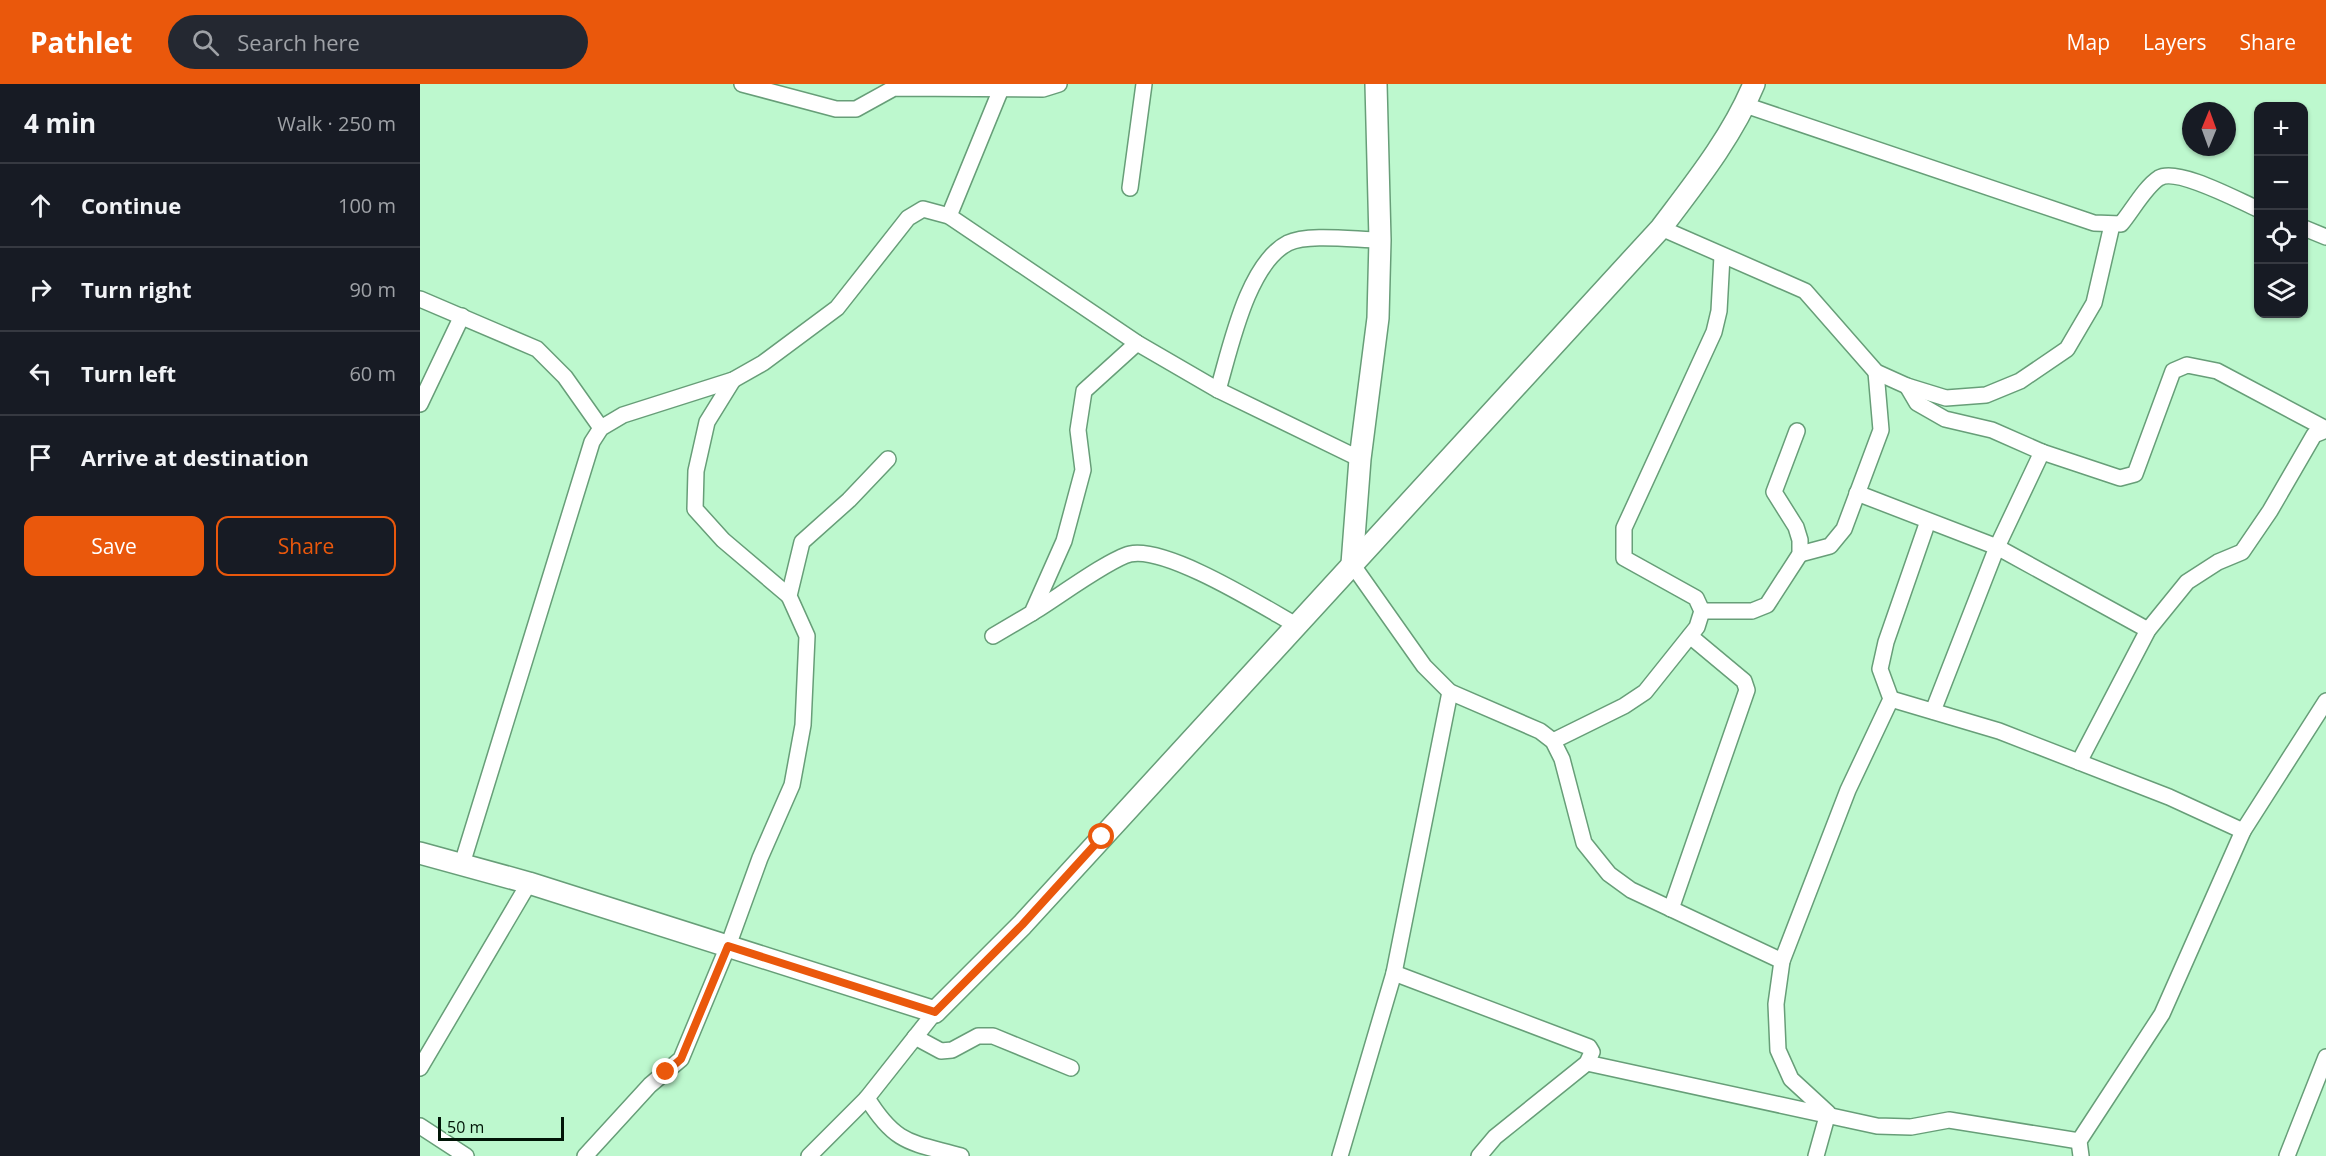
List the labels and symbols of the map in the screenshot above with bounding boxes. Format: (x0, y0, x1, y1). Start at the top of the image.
north arrow (2182, 102, 2236, 156)
route start (1088, 823, 1114, 849)
route end (652, 1058, 678, 1084)
scale bar (438, 1114, 564, 1142)

